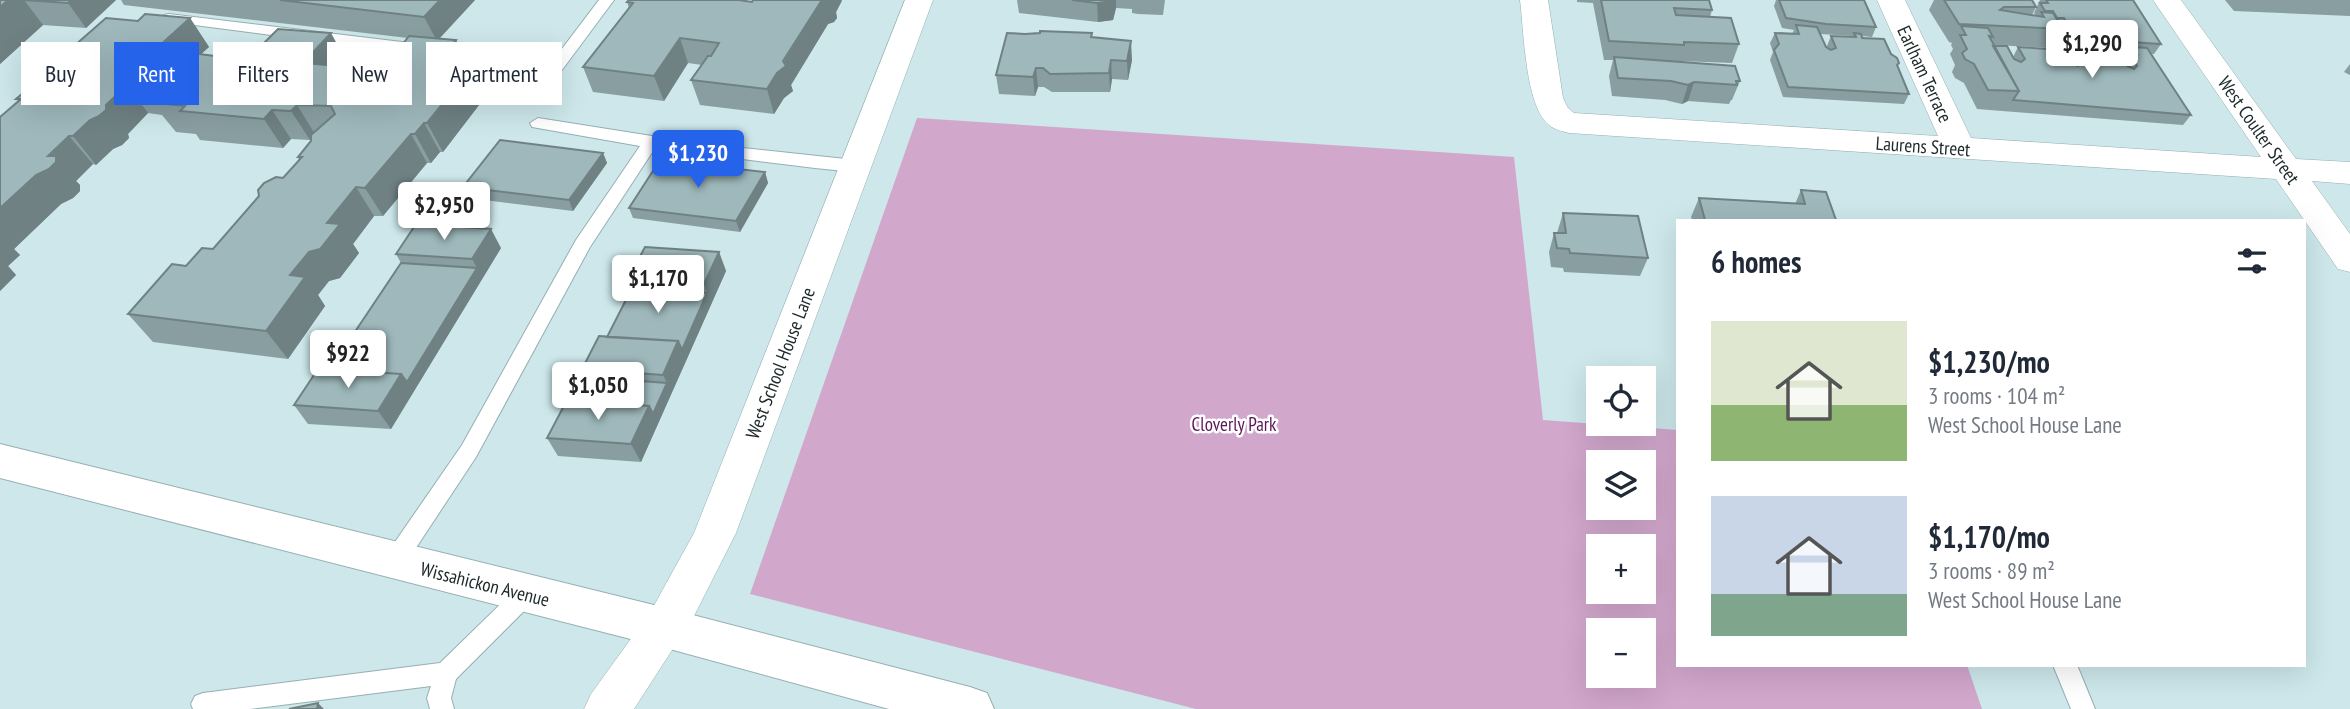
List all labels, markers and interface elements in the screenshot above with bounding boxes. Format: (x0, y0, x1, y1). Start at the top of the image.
pin: $1,290 (2035, 20, 2149, 80)
street label: Earlham Terrace (1892, 22, 1958, 126)
text: $1,290 (2062, 28, 2122, 57)
chip: Buy (21, 42, 100, 105)
chip: Rent (114, 42, 199, 105)
chip: Filters (213, 42, 313, 105)
chip: New (327, 42, 412, 105)
chip: Apartment (426, 42, 562, 105)
street label: West Coulter Street (2213, 71, 2305, 189)
pin: $1,230 (641, 130, 755, 190)
street label: Laurens Street (1875, 131, 1972, 161)
text: $1,230 (668, 138, 728, 167)
pin: $2,950 (387, 182, 501, 242)
text: $2,950 (414, 190, 474, 219)
text: 6 homes (1711, 242, 1802, 281)
icon: filters (2233, 242, 2271, 280)
pin: $1,170 (601, 256, 715, 315)
text: $1,170 (628, 263, 688, 292)
street label: West School House Lane (740, 284, 820, 442)
pin: $922 (307, 330, 389, 390)
text: $922 (326, 338, 370, 367)
text: $1,230/mo (1928, 342, 2050, 381)
icon: home (1767, 349, 1851, 433)
pin: $1,050 (541, 362, 655, 422)
map controls (1586, 366, 1656, 688)
button: locate (1586, 366, 1656, 436)
text: $1,050 (568, 370, 628, 399)
text: 3 rooms · 104 m² (1928, 381, 2065, 410)
text: West School House Lane (1928, 410, 2122, 439)
park label: Cloverly Park (1192, 412, 1277, 436)
button: layers (1586, 450, 1656, 520)
text: $1,170/mo (1928, 517, 2050, 556)
icon: home (1767, 524, 1851, 608)
button: + (1586, 534, 1656, 604)
street label: Wissahickon Avenue (418, 556, 552, 612)
text: 3 rooms · 89 m² (1928, 556, 2055, 585)
text: West School House Lane (1928, 585, 2122, 614)
button: − (1586, 618, 1656, 688)

